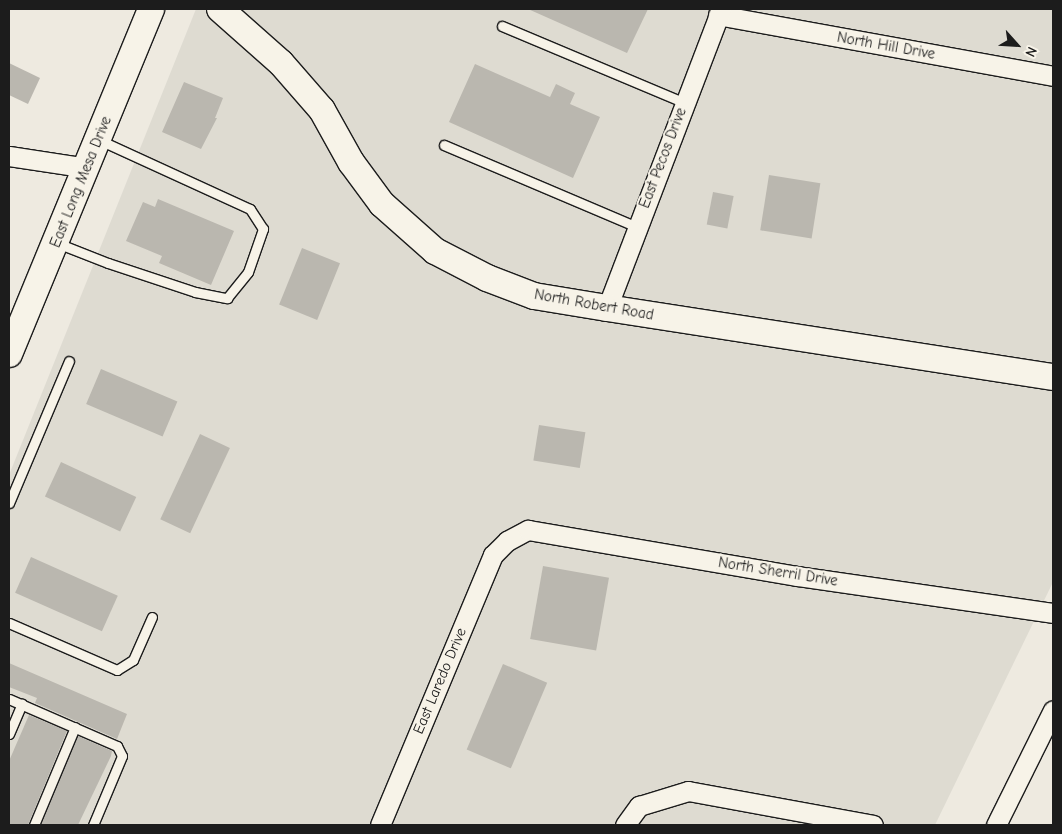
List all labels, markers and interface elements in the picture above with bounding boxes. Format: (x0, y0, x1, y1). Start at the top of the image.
north arrow (992, 20, 1042, 70)
street label: North Hill Drive (836, 29, 936, 63)
text: N (1021, 44, 1041, 60)
street label: East Pecos Drive (636, 105, 690, 211)
street label: East Long Mesa Drive (46, 114, 116, 250)
street label: North Robert Road (533, 286, 655, 324)
street label: North Sherril Drive (717, 554, 839, 590)
street label: East Laredo Drive (410, 625, 470, 737)

